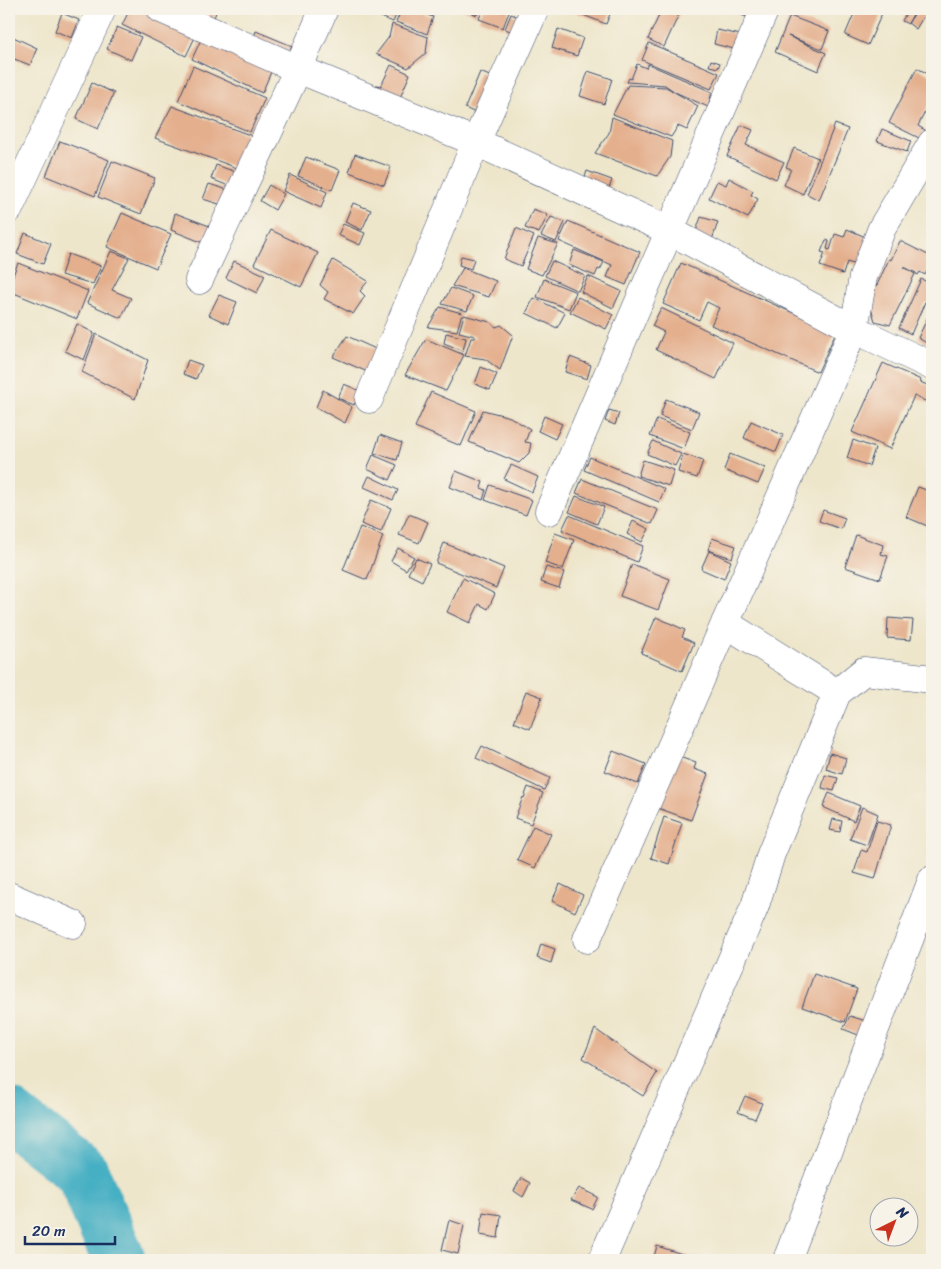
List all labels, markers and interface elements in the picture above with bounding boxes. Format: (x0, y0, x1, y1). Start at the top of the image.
north arrow (868, 1196, 918, 1246)
text: N (890, 1200, 915, 1225)
scale bar (25, 1214, 115, 1246)
text: 20 m (32, 1218, 66, 1244)

